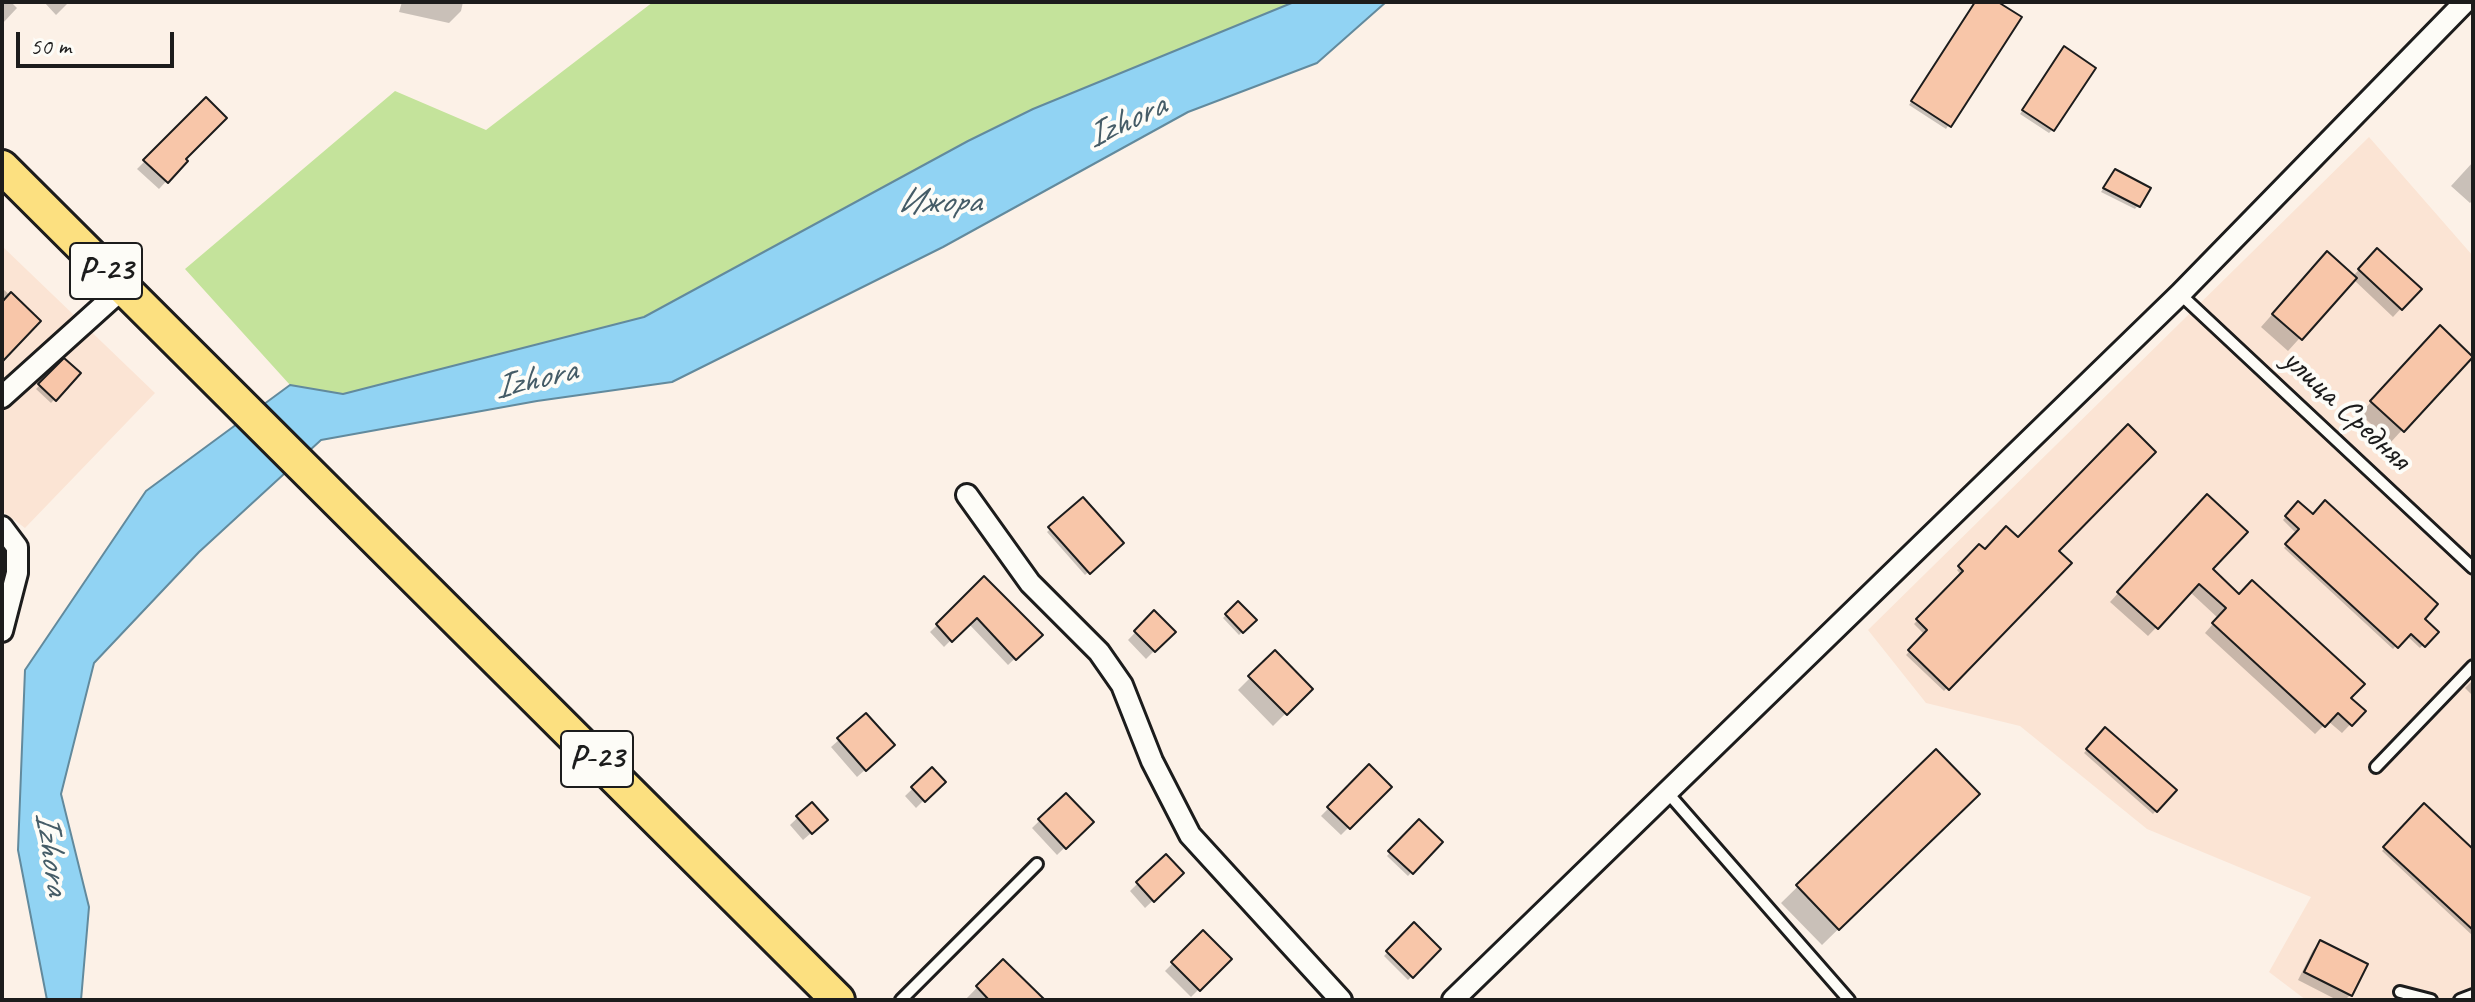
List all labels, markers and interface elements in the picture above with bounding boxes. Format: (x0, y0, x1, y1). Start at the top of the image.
scale bar (20, 16, 178, 66)
text: 50 m (30, 31, 71, 61)
water label: Izhora (1079, 85, 1173, 159)
water label: Ижора (898, 181, 980, 225)
road number: Р-23 (70, 243, 142, 299)
street label: улица Средняя (2273, 340, 2419, 480)
water label: Izhora (490, 350, 580, 410)
road number: Р-23 (561, 731, 633, 787)
water label: Izhora (24, 809, 78, 897)

